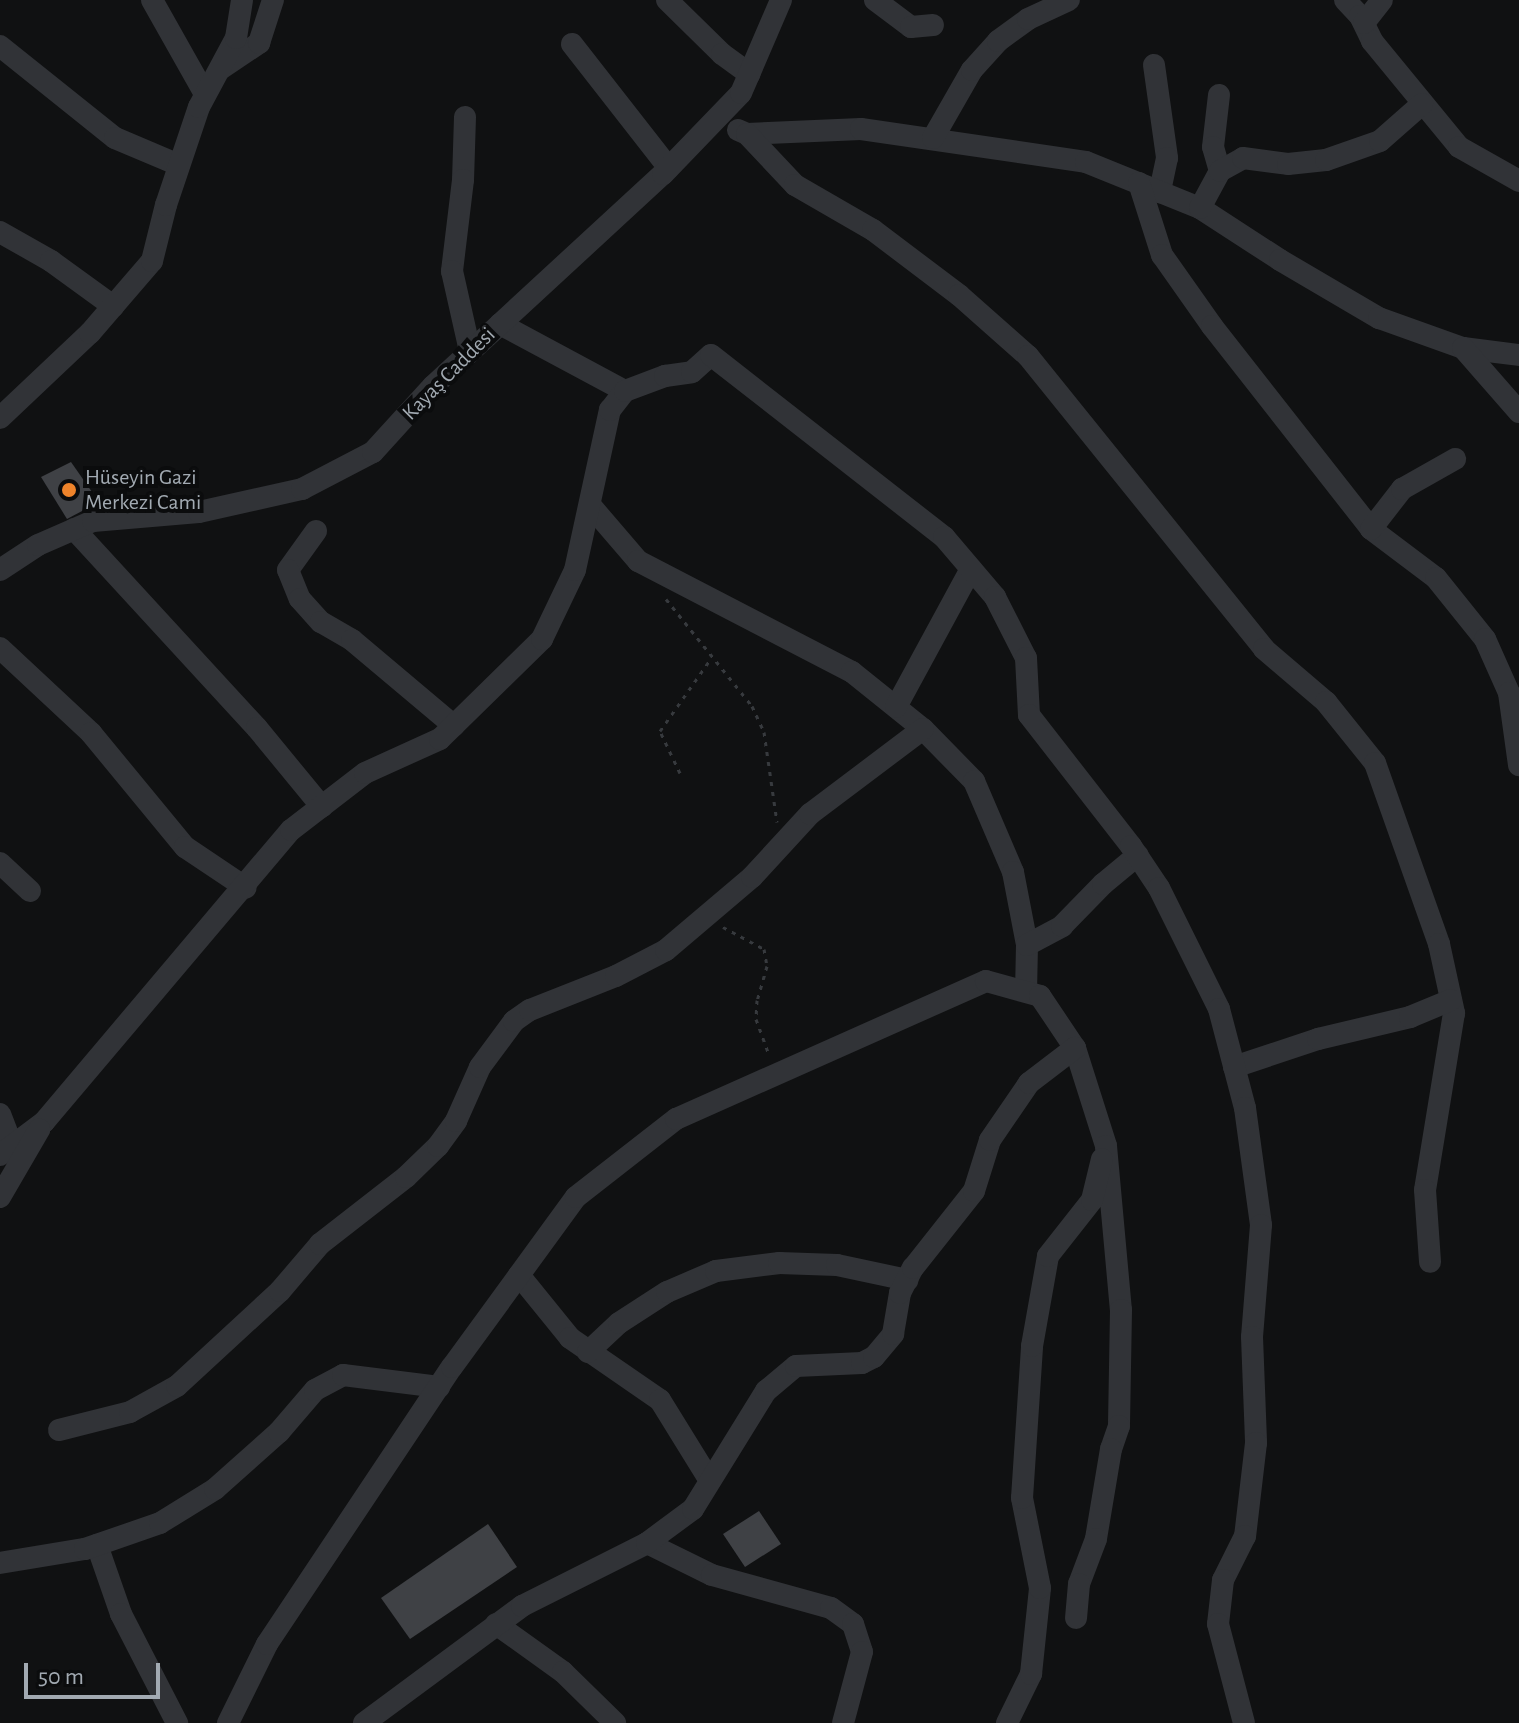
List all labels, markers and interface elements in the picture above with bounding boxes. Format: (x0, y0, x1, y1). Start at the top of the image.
street label: Kayaş Caddesi (397, 322, 501, 426)
place label: Hüseyin Gazi Merkezi Cami (85, 464, 201, 516)
marker: Hüseyin Gazi Merkezi Cami (60, 481, 78, 499)
scale bar (28, 1647, 164, 1697)
text: 50 m (38, 1665, 84, 1689)

